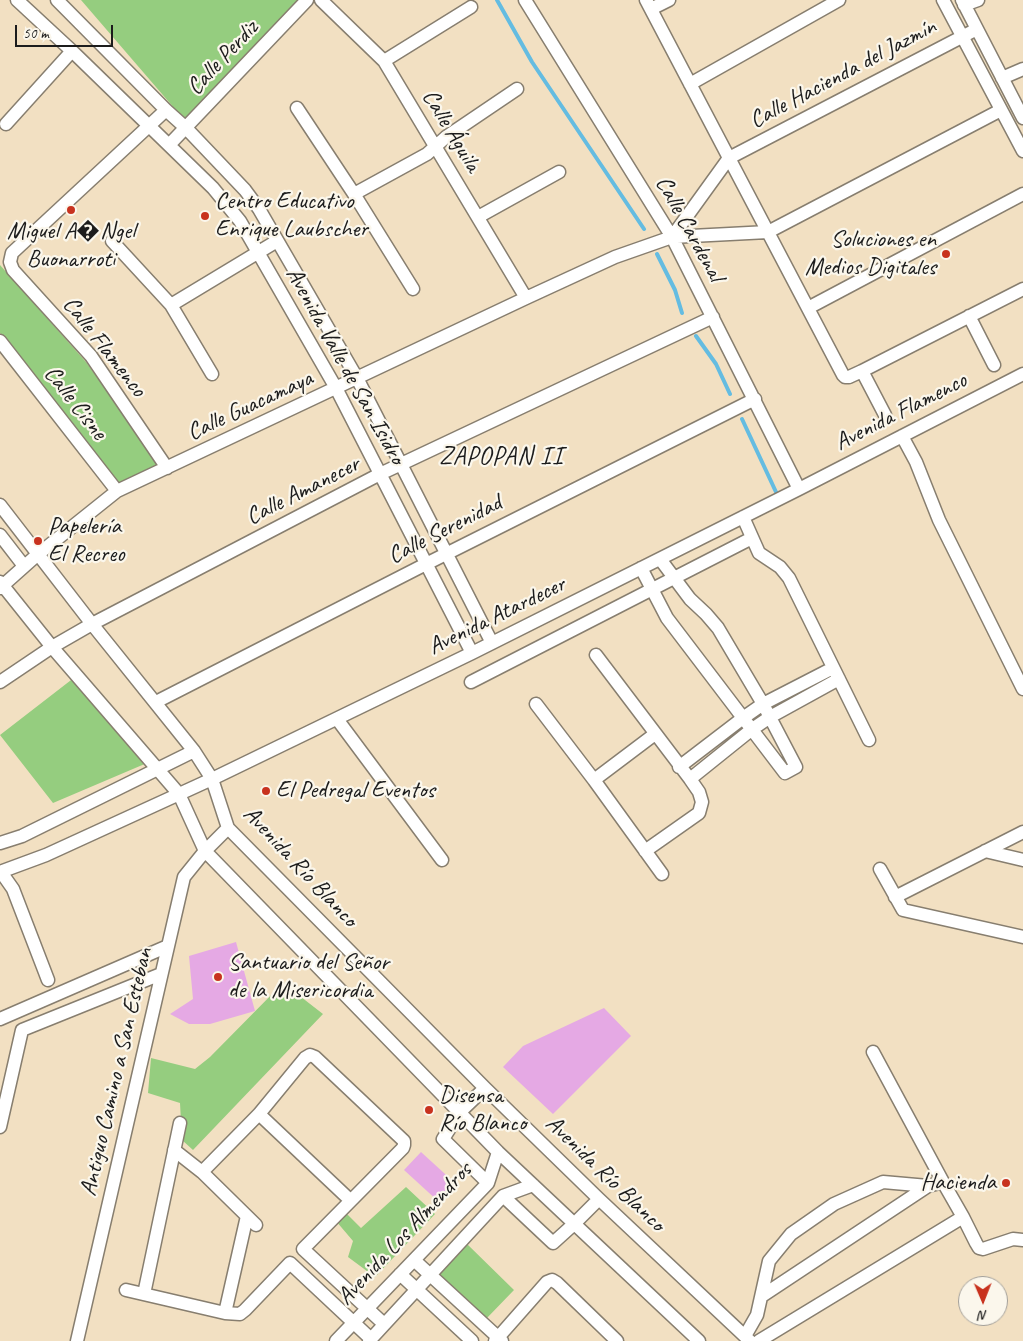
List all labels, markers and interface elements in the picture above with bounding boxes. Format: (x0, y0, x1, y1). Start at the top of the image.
street label: Calle Hacienda del Jazmín (745, 13, 941, 135)
street label: Calle Perdiz (181, 14, 265, 102)
scale bar (18, 15, 115, 47)
text: 50 m (23, 24, 49, 43)
street label: Calle Águila (415, 84, 487, 178)
street label: Calle Cardenal (648, 171, 730, 287)
place label: Centro Educativo Enrique Laubscher (215, 188, 368, 244)
marker: Miguel A�Ngel Buonarroti (65, 204, 77, 216)
marker: Centro Educativo Enrique Laubscher (199, 210, 211, 222)
place label: Miguel A�Ngel Buonarroti (7, 218, 135, 274)
place label: Soluciones en Medios Digitales (805, 226, 936, 282)
marker: Soluciones en Medios Digitales (940, 248, 952, 260)
street label: Avenida Valle de San Isidro (279, 262, 411, 470)
street label: Calle Flamenco (56, 291, 152, 403)
street label: Calle Cisne (37, 360, 113, 446)
street label: Calle Guacamaya (183, 364, 317, 448)
street label: Avenida Flamenco (830, 366, 972, 458)
district label: ZAPOPAN II (438, 442, 564, 472)
street label: Calle Amanecer (241, 450, 365, 532)
street label: Calle Serenidad (383, 489, 507, 571)
place label: Papelería El Recreo (48, 513, 124, 569)
marker: Papelería El Recreo (32, 535, 44, 547)
street label: Avenida Atardecer (424, 570, 570, 662)
place label: El Pedregal Eventos (276, 777, 435, 805)
marker: El Pedregal Eventos (260, 785, 272, 797)
street label: Avenida Río Blanco (237, 800, 363, 934)
street label: Antiguo Camino a San Esteban (74, 945, 160, 1199)
place label: Santuario del Señor de la Misericordia (228, 949, 389, 1005)
marker: Santuario del Señor de la Misericordia (212, 971, 224, 983)
place label: Disensa Río Blanco (439, 1082, 526, 1138)
marker: Disensa Río Blanco (423, 1104, 435, 1116)
street label: Avenida Río Blanco (539, 1110, 671, 1238)
street label: Avenida Los Almendros (331, 1157, 479, 1311)
place label: Hacienda (920, 1169, 996, 1197)
marker: Hacienda (1000, 1177, 1012, 1189)
north arrow (958, 1276, 1008, 1326)
text: N (979, 1307, 988, 1324)

